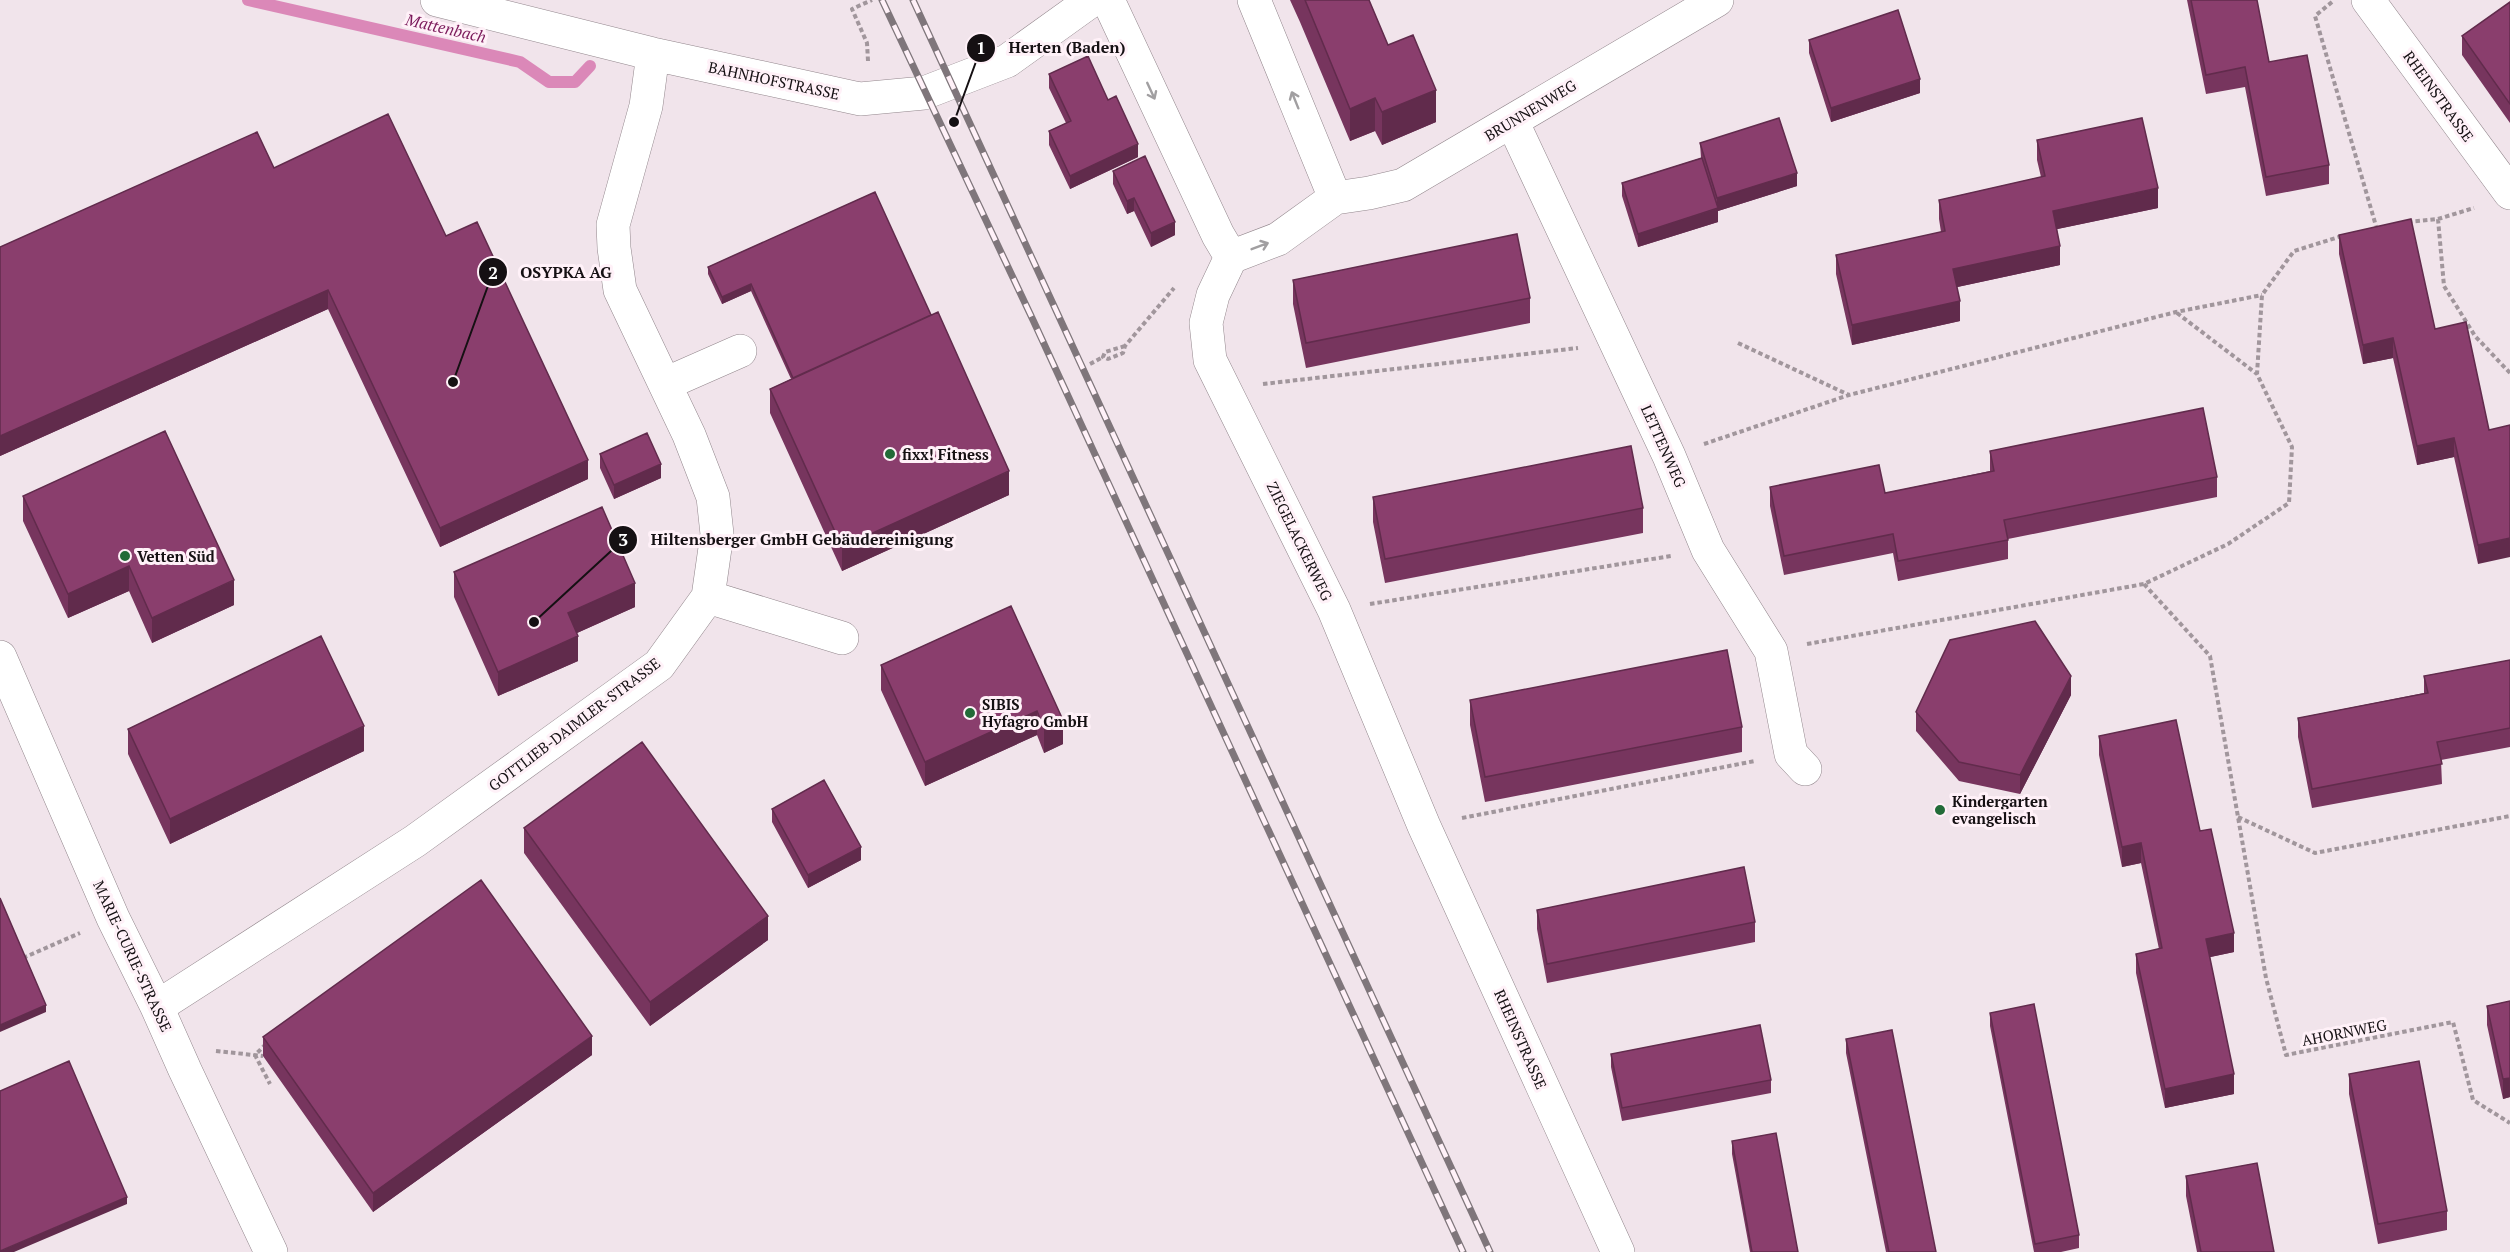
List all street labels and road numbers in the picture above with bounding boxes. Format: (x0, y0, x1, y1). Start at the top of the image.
street label: RHEINSTRASSE (2399, 47, 2479, 145)
street label: BAHNHOFSTRASSE (707, 56, 841, 104)
street label: BRUNNENWEG (1480, 74, 1580, 145)
street label: LETTENWEG (1637, 402, 1691, 491)
street label: ZIEGELACKERWEG (1263, 478, 1338, 604)
street label: GOTTLIEB-DAIMLER-STRASSE (484, 653, 664, 795)
street label: MARIE-CURIE-STRASSE (89, 877, 177, 1035)
street label: RHEINSTRASSE (1490, 986, 1552, 1092)
street label: AHORNWEG (2300, 1014, 2389, 1050)

